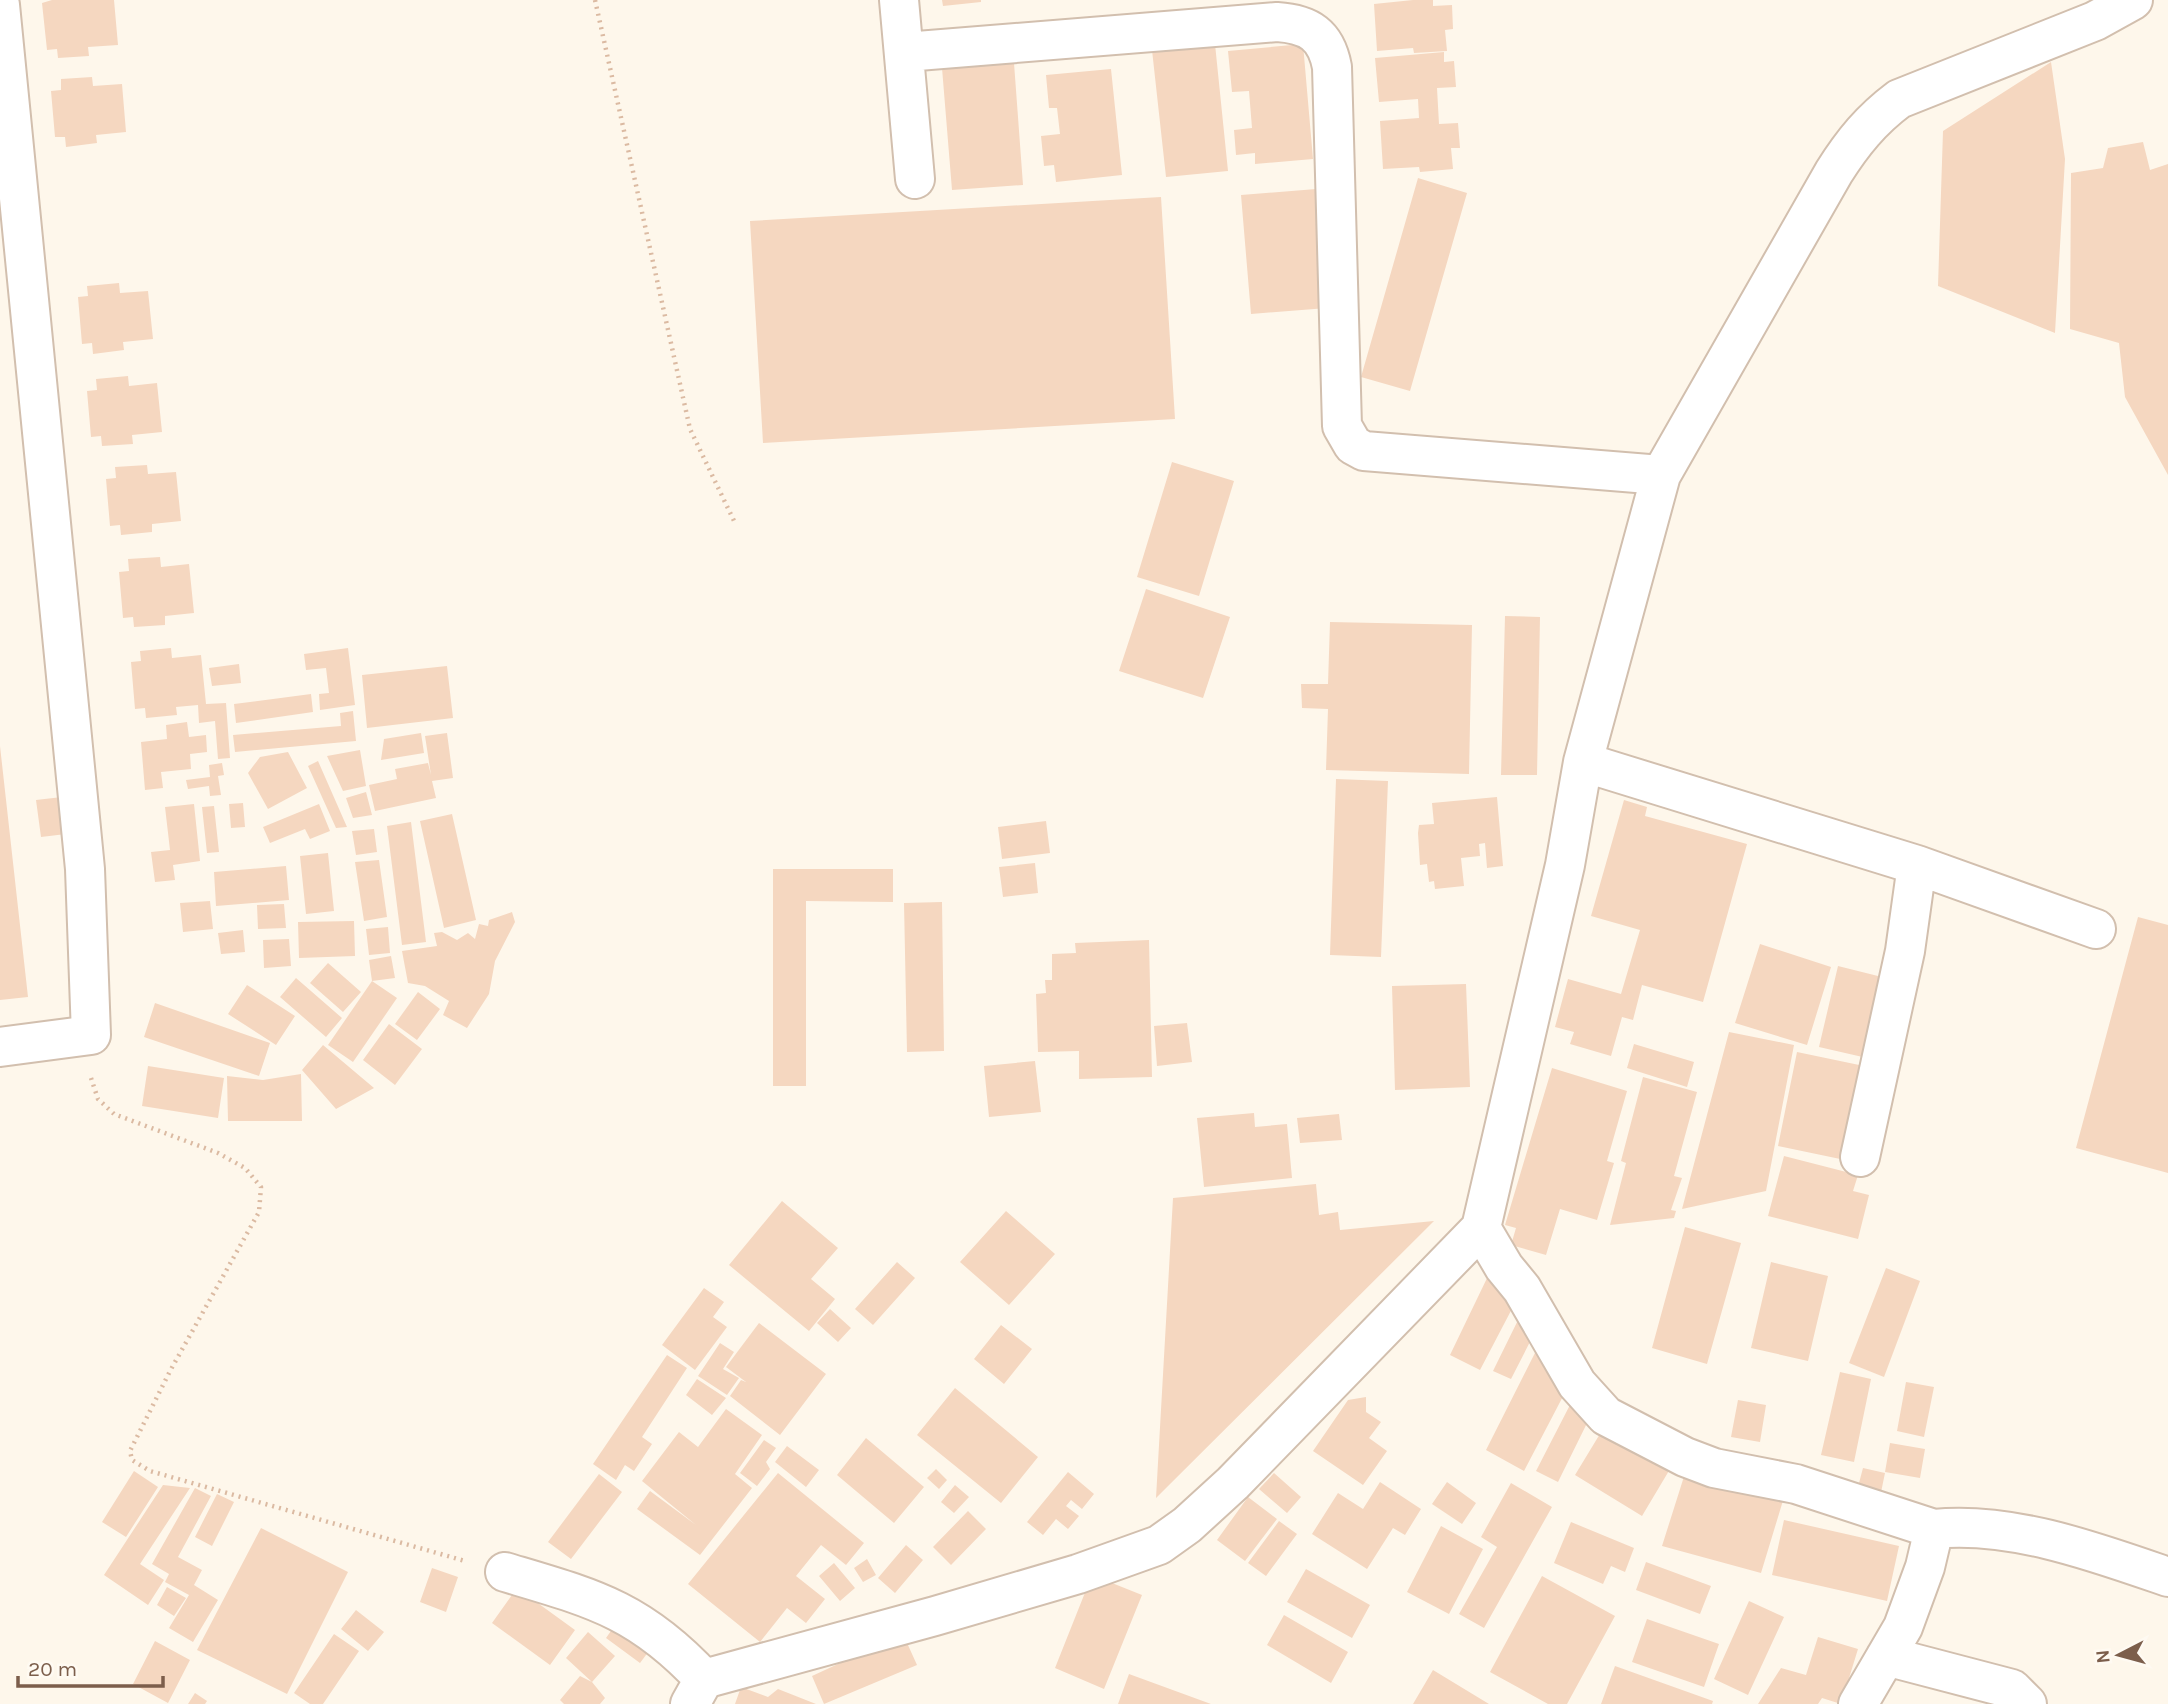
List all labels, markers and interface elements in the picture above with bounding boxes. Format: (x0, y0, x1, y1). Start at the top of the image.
north arrow (2084, 1620, 2154, 1690)
scale bar (18, 1644, 163, 1688)
text: N (2091, 1649, 2115, 1665)
text: 20 m (28, 1657, 77, 1681)

